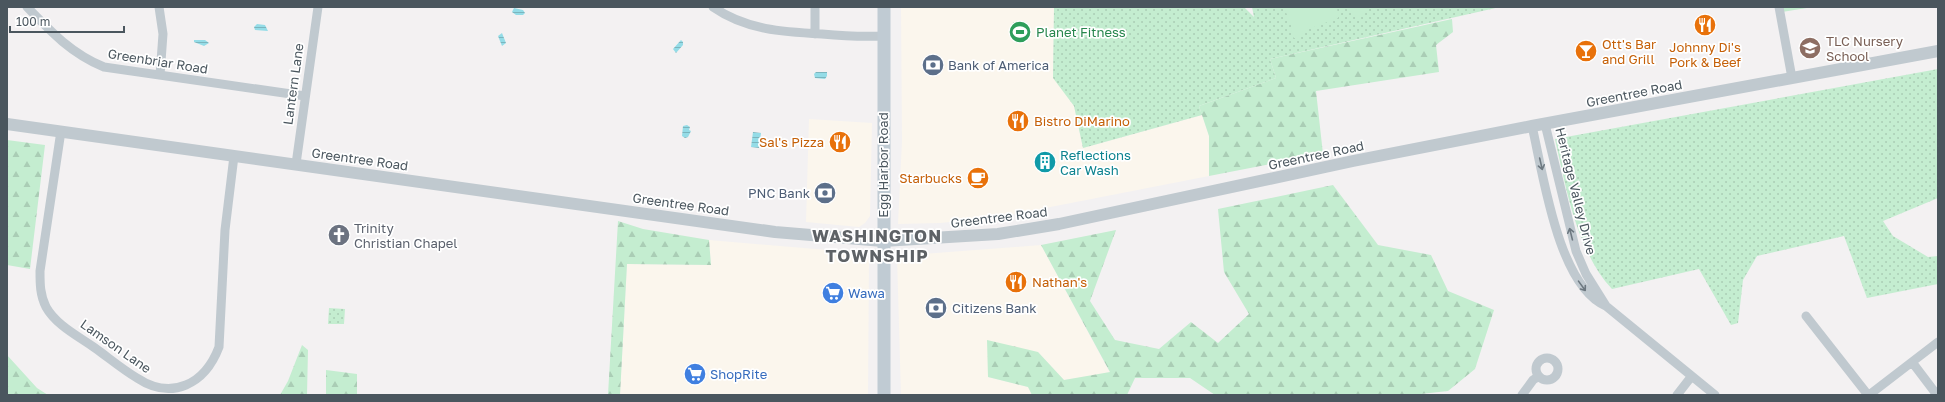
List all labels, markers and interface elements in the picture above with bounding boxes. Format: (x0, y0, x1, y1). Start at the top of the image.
scale bar (10, 8, 124, 34)
restaurant icon: Johnny Di's Pork & Beef (1692, 12, 1718, 38)
text: 100 m (16, 14, 50, 29)
sports icon: Planet Fitness (1007, 19, 1033, 45)
place label: Planet Fitness (1036, 24, 1126, 40)
place label: TLC Nursery School (1826, 33, 1904, 64)
school or university icon: TLC Nursery School (1797, 35, 1823, 61)
place label: Ott's Bar and Grill (1602, 36, 1656, 67)
bar icon: Ott's Bar and Grill (1573, 38, 1599, 64)
place label: Johnny Di's Pork & Beef (1669, 39, 1741, 70)
street label: Lantern Lane (279, 42, 307, 126)
street label: Greenbriar Road (107, 45, 209, 77)
bank icon: Bank of America (920, 52, 946, 78)
place label: Bank of America (948, 57, 1049, 73)
street label: Greentree Road (1585, 76, 1683, 110)
restaurant icon: Bistro DiMarino (1005, 108, 1031, 134)
street label: Egg Harbor Road (875, 112, 891, 218)
place label: Bistro DiMarino (1034, 113, 1130, 129)
street label: Heritage Valley Drive (1552, 126, 1600, 256)
restaurant icon: Sal's Pizza (827, 129, 853, 155)
place label: Sal's Pizza (759, 134, 824, 150)
street label: Greentree Road (1267, 137, 1365, 173)
street label: Greentree Road (311, 144, 409, 174)
place label: Reflections Car Wash (1060, 147, 1131, 178)
building icon: Reflections Car Wash (1032, 149, 1058, 175)
one-way arrow (1537, 157, 1545, 170)
cafe icon: Starbucks (965, 165, 991, 191)
place label: Starbucks (899, 170, 962, 186)
bank icon: PNC Bank (812, 180, 838, 206)
place label: PNC Bank (748, 185, 811, 201)
street label: Greentree Road (632, 189, 730, 219)
street label: Greentree Road (950, 203, 1048, 231)
place label: Trinity Christian Chapel (354, 220, 457, 251)
church icon: Trinity Christian Chapel (326, 222, 352, 248)
district label: WASHINGTON TOWNSHIP (812, 225, 942, 266)
one-way arrow (1567, 227, 1574, 240)
restaurant icon: Nathan's (1003, 269, 1029, 295)
place label: Nathan's (1032, 274, 1087, 290)
supermarket icon: Wawa (820, 280, 846, 306)
one-way arrow (1578, 280, 1586, 291)
place label: Wawa (848, 285, 885, 301)
bank icon: Citizens Bank (923, 295, 949, 321)
place label: Citizens Bank (952, 300, 1037, 316)
street label: Lamson Lane (78, 316, 154, 376)
supermarket icon: ShopRite (682, 361, 708, 387)
place label: ShopRite (710, 366, 767, 382)

